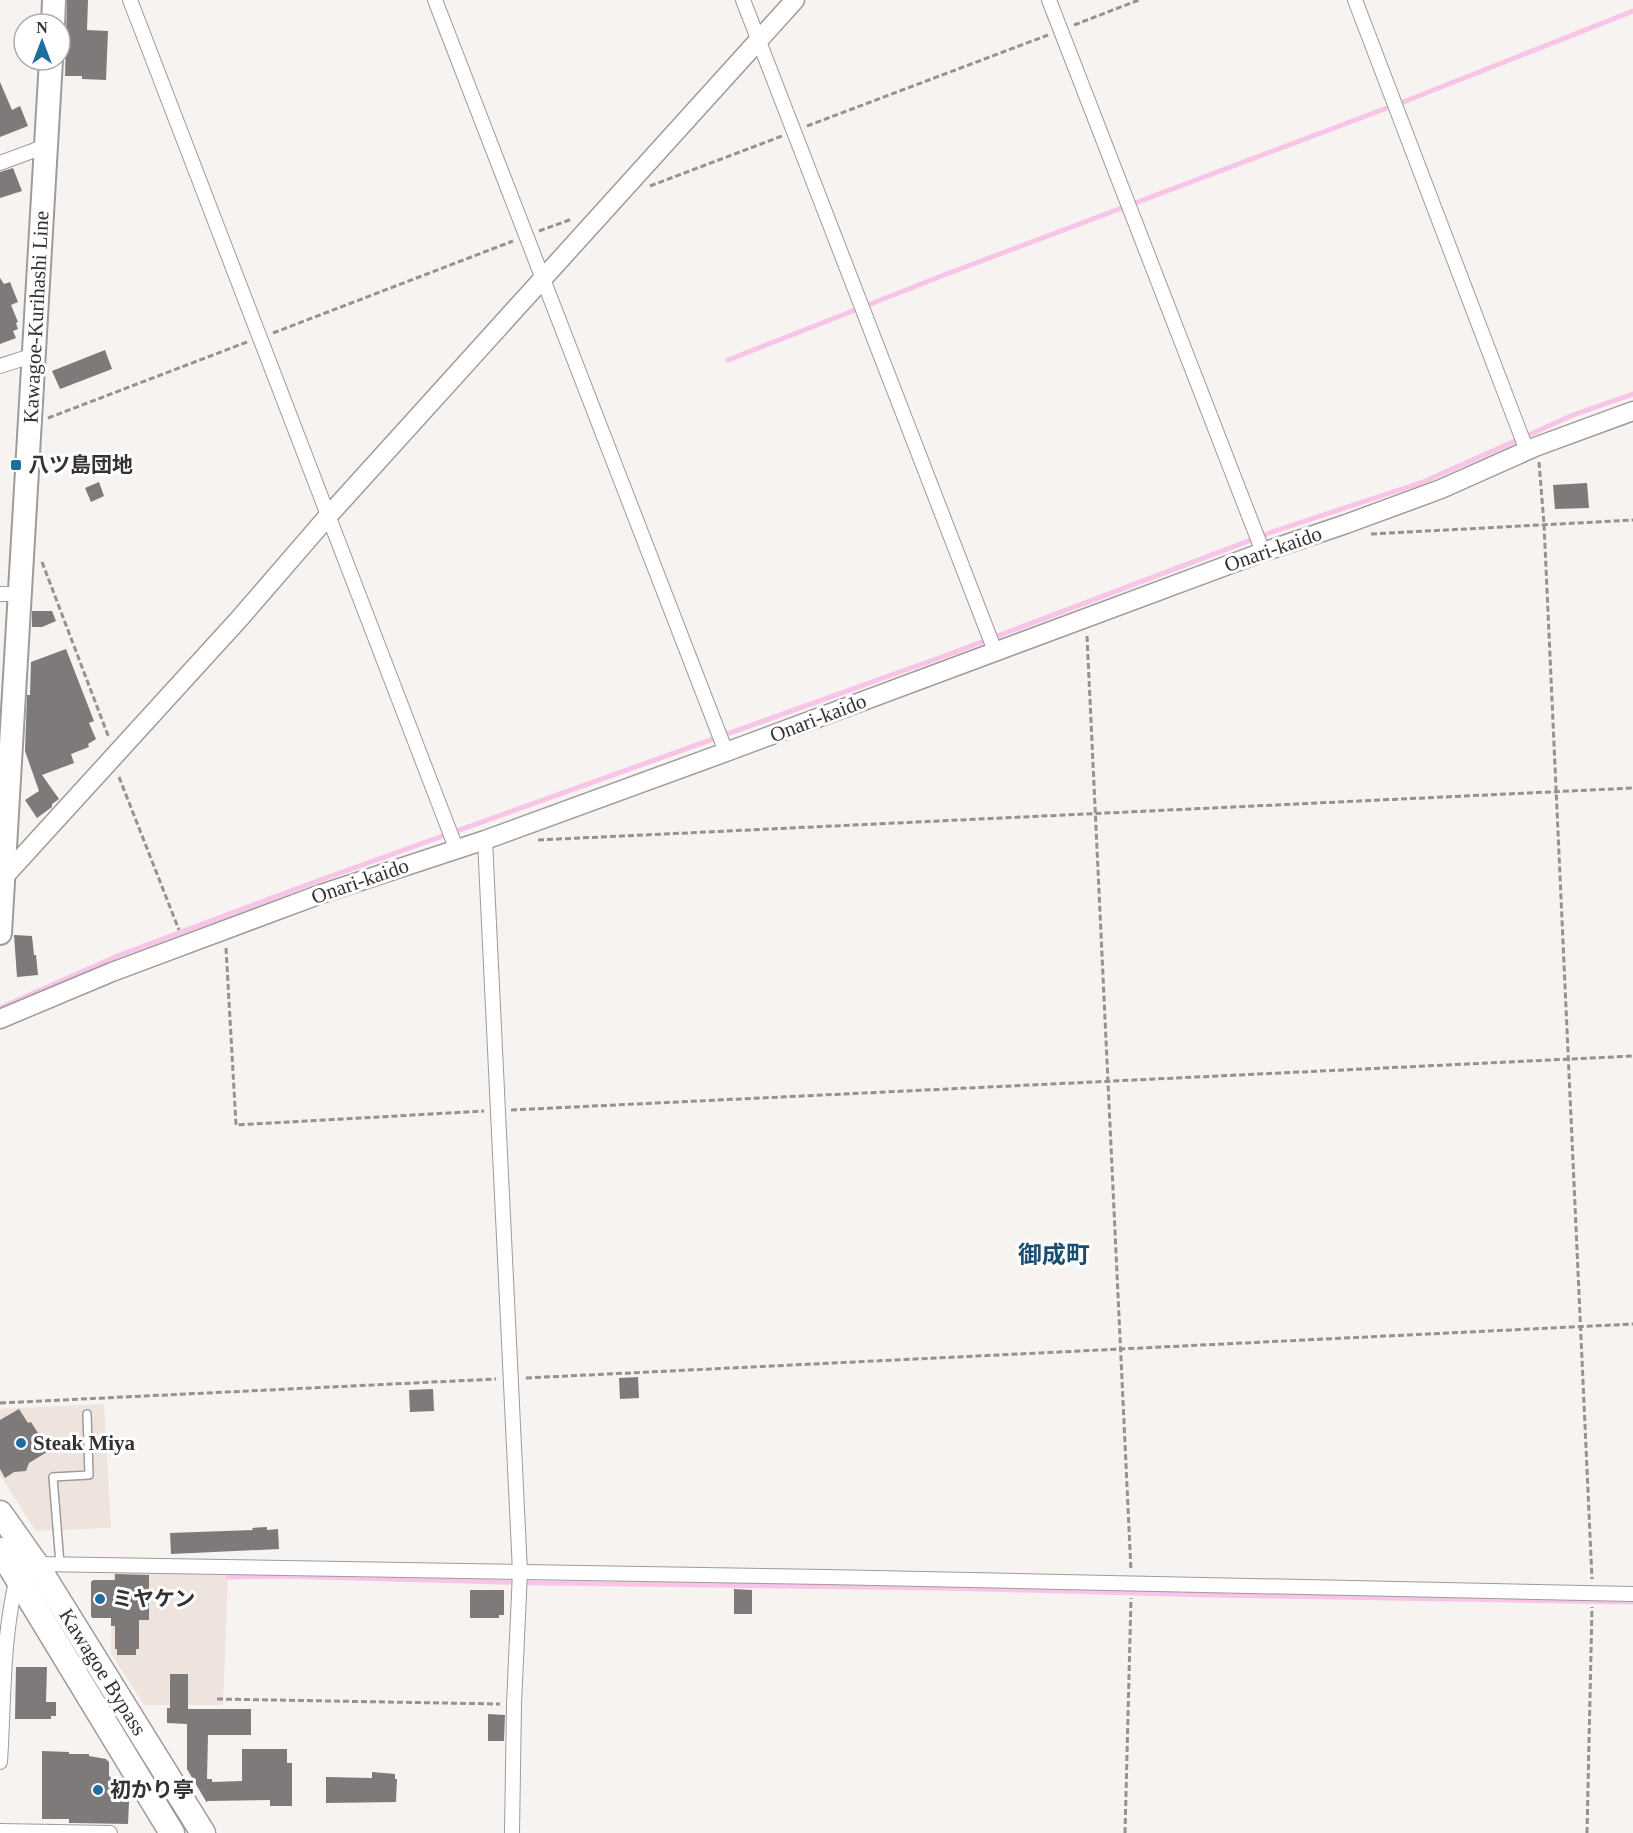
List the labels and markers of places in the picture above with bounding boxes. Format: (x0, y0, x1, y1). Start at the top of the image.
place label: 八ツ島団地 (28, 453, 133, 477)
marker: 八ツ島団地 (9, 458, 23, 472)
place label: Steak Miya (33, 1431, 136, 1455)
marker: Steak Miya (14, 1436, 28, 1450)
place label: ミヤケン (112, 1587, 195, 1611)
marker: ミヤケン (93, 1592, 107, 1606)
place label: 初かり亭 (110, 1778, 194, 1802)
marker: 初かり亭 (91, 1783, 105, 1797)

